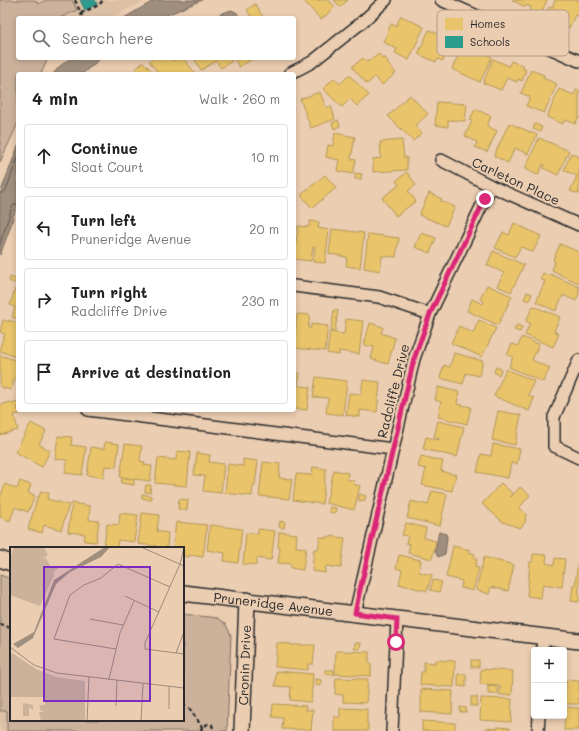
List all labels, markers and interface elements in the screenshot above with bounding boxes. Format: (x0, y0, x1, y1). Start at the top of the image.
legend (437, 10, 569, 56)
search box (16, 16, 296, 60)
text: Homes (470, 16, 505, 31)
icon: search (30, 27, 52, 49)
text: Search here (62, 28, 153, 48)
text: Schools (470, 34, 510, 49)
text: 4 min (32, 87, 78, 109)
text: Walk · 260 m (199, 90, 280, 107)
text: Continue (71, 138, 138, 158)
icon: ahead (33, 145, 55, 167)
text: 10 m (251, 148, 279, 165)
street label: Carleton Place (470, 153, 563, 208)
text: Sloat Court (71, 158, 144, 175)
route end (476, 190, 494, 208)
text: Turn left (71, 210, 136, 230)
icon: left (33, 217, 55, 239)
text: 20 m (249, 220, 279, 237)
text: Pruneridge Avenue (71, 230, 191, 247)
text: Turn right (71, 282, 148, 302)
icon: right (33, 289, 55, 311)
text: 230 m (242, 292, 279, 309)
text: Radcliffe Drive (71, 302, 167, 319)
street label: Radcliffe Drive (373, 342, 412, 440)
icon: arrive (33, 361, 55, 383)
text: Arrive at destination (71, 362, 231, 382)
inset map (10, 547, 184, 721)
street label: Pruneridge Avenue (213, 588, 334, 619)
street label: Cronin Drive (234, 624, 254, 706)
route start (387, 633, 405, 651)
map controls (531, 647, 567, 719)
button: + (531, 647, 567, 683)
button: − (531, 683, 567, 719)

